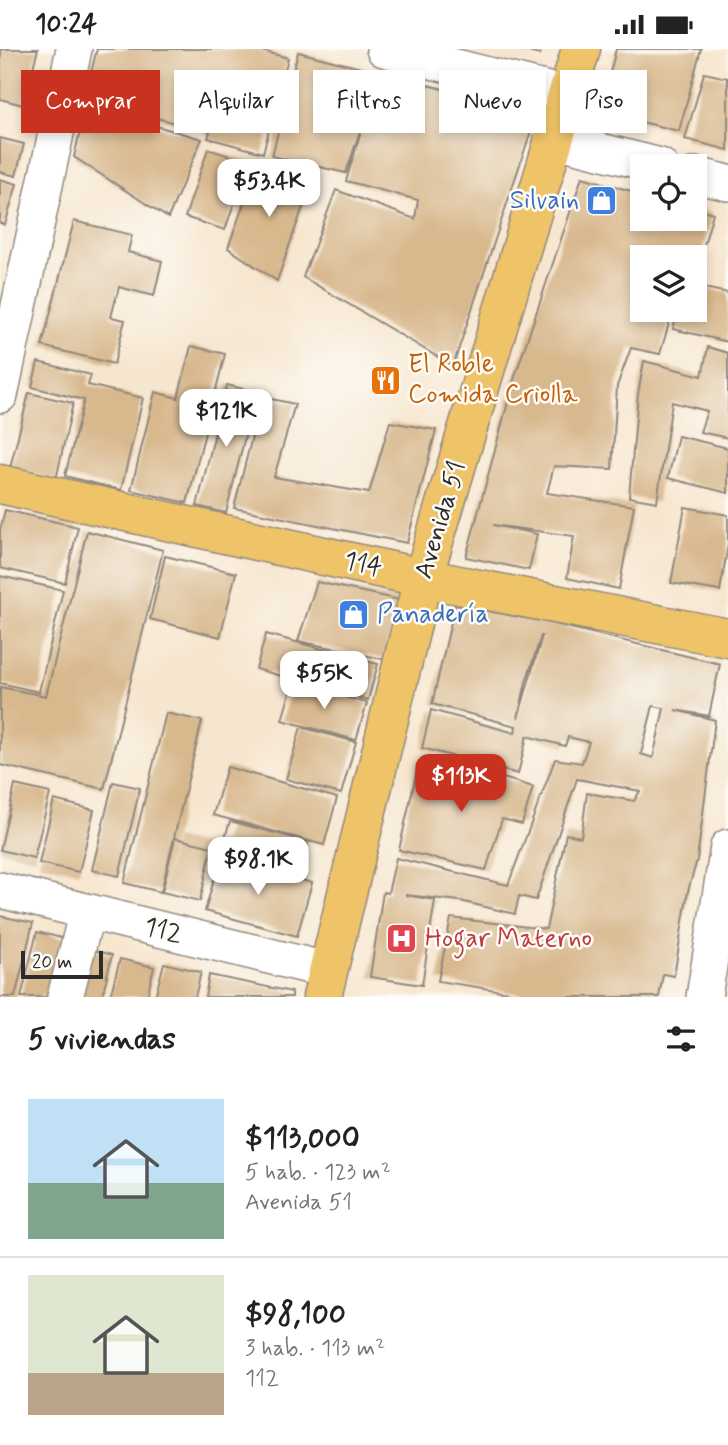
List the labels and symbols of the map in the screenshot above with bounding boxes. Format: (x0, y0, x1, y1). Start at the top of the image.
pin: $53.4K (212, 159, 326, 219)
place label: Silvain (510, 184, 579, 218)
shop icon: Silvain (585, 184, 619, 218)
place label: El Roble Comida Criolla (408, 348, 578, 412)
restaurant icon: El Roble Comida Criolla (368, 363, 402, 397)
pin: $121K (177, 389, 275, 449)
street label: Avenida 51 (407, 457, 475, 583)
street label: 114 (341, 544, 385, 586)
shop icon: Panadería (337, 598, 371, 632)
place label: Panadería (377, 598, 489, 632)
pin: $55K (283, 651, 365, 711)
pin: $113K (412, 755, 510, 814)
pin: $98.1K (201, 837, 315, 897)
street label: 112 (140, 910, 186, 952)
hospital icon: Hogar Materno (385, 922, 419, 956)
place label: Hogar Materno (425, 922, 592, 959)
scale bar (21, 948, 103, 980)

